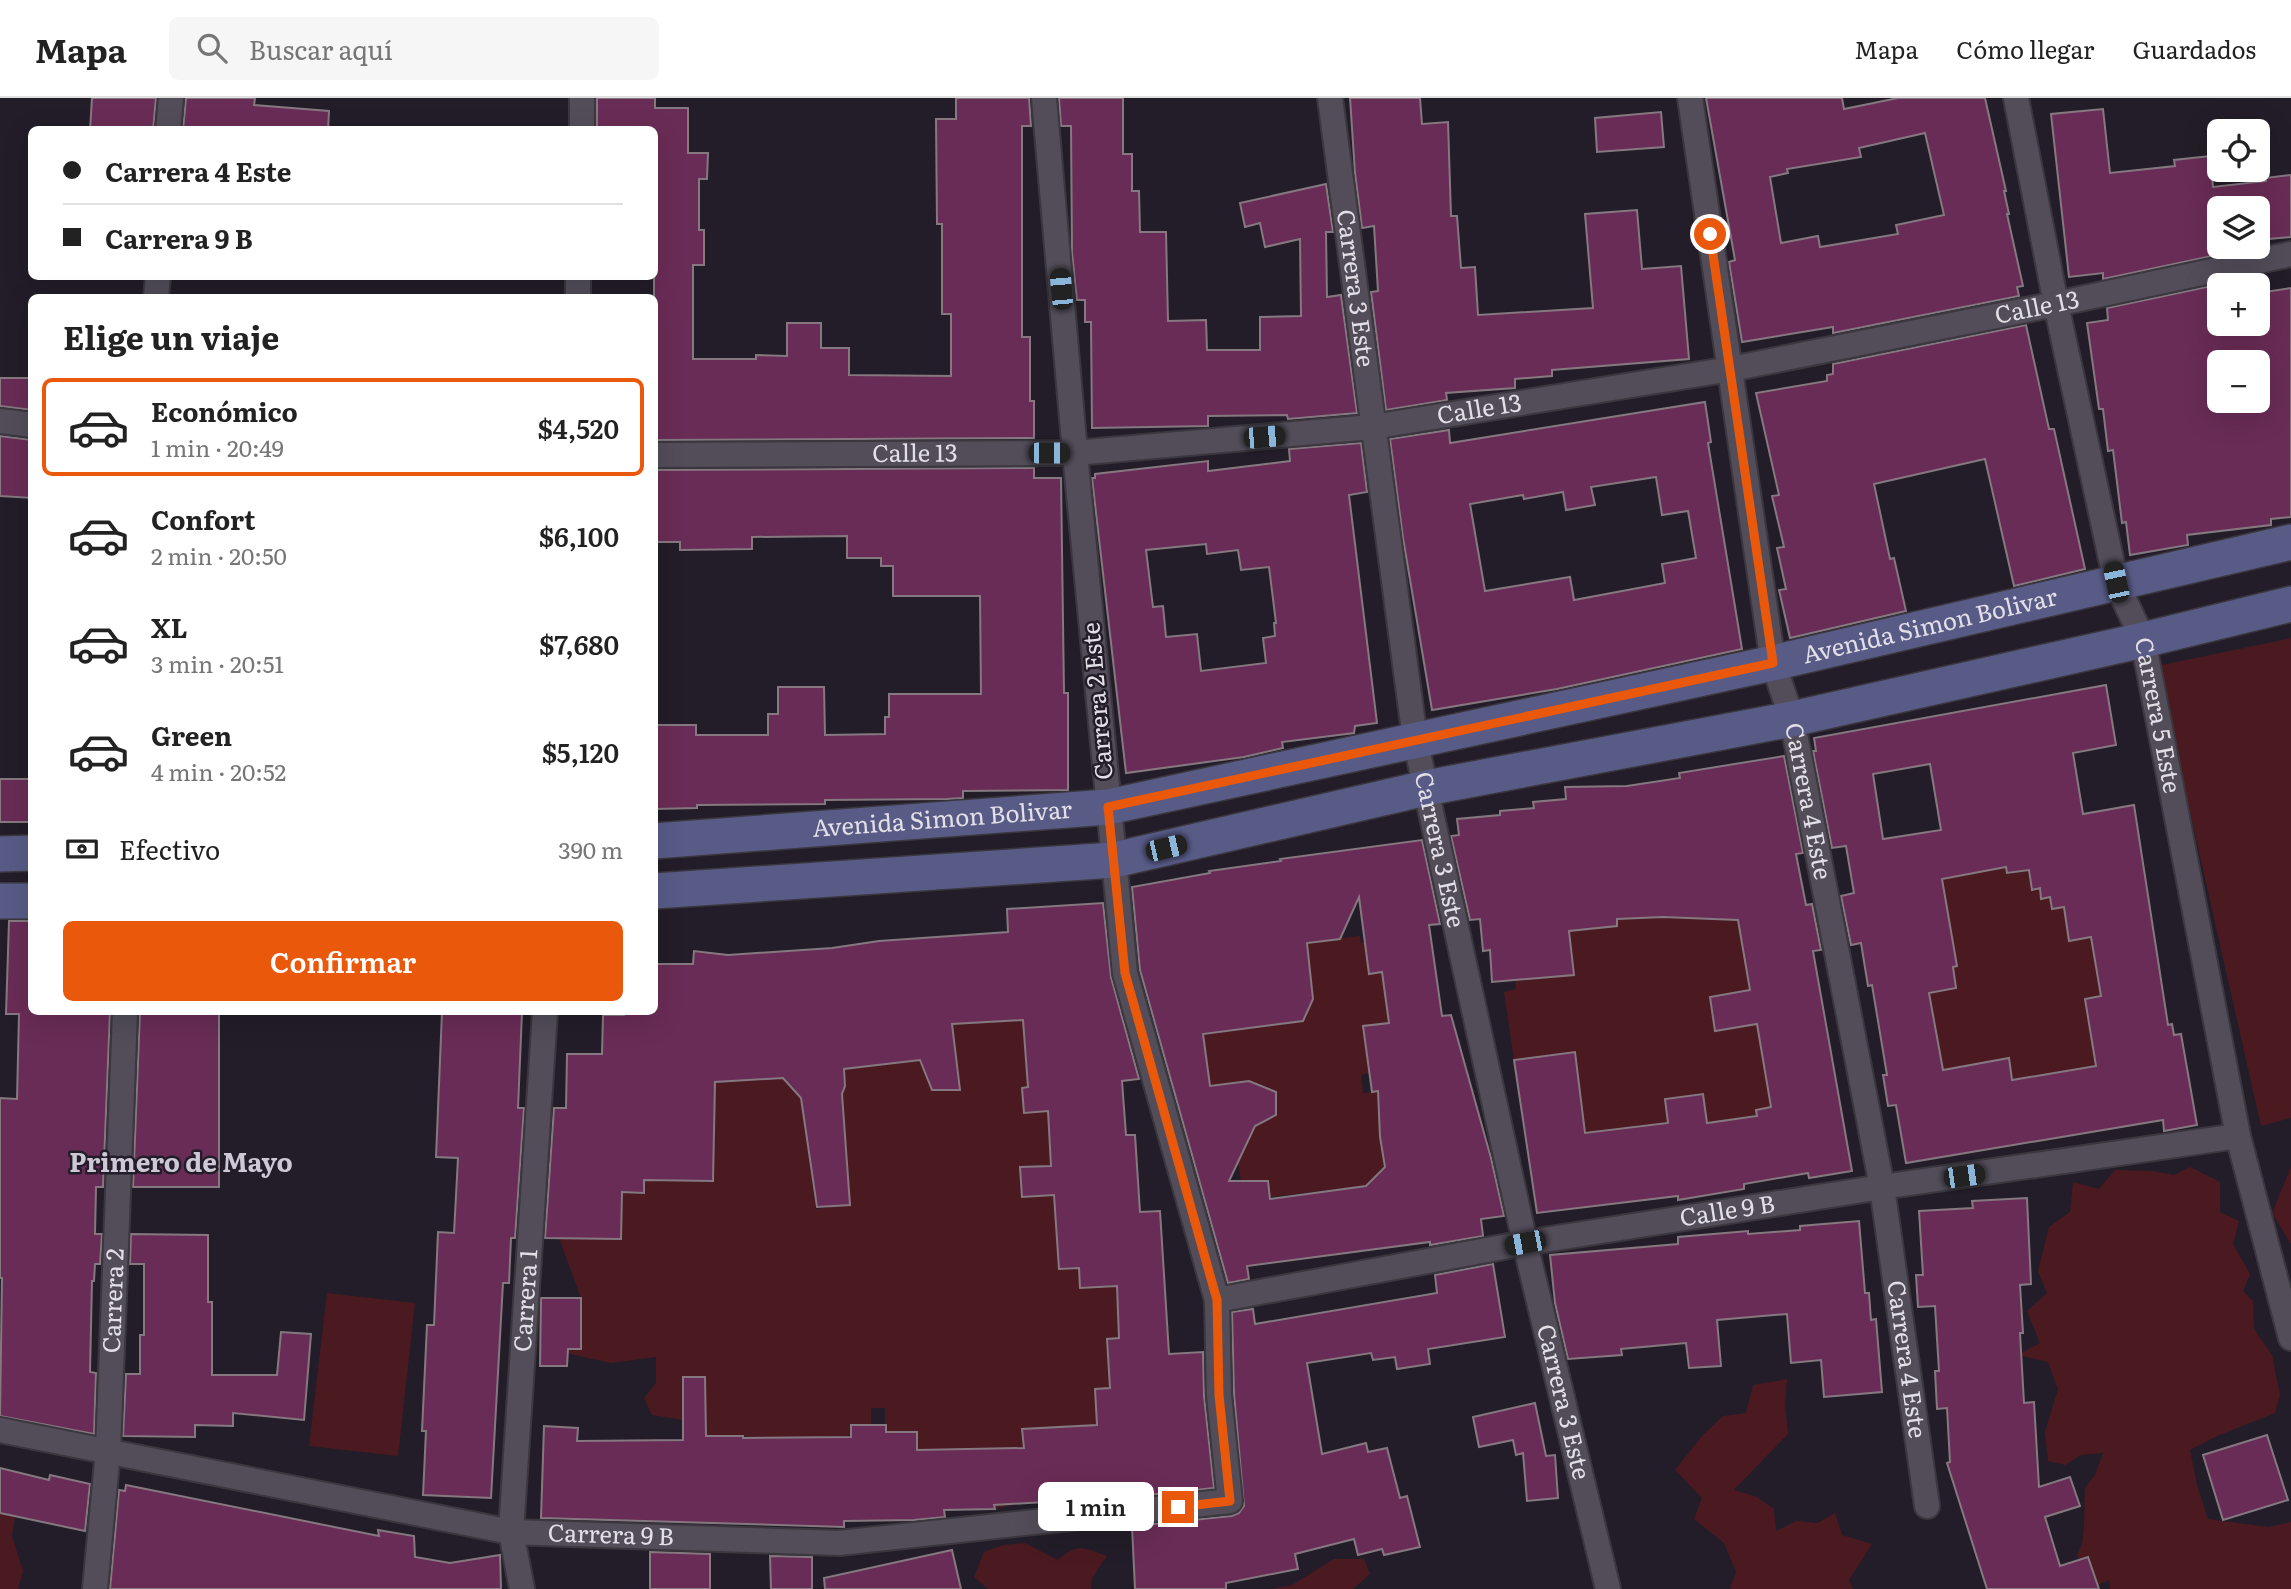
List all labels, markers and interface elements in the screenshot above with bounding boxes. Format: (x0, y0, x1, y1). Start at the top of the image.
search box (169, 17, 659, 80)
text: Mapa (35, 24, 127, 73)
icon: search (193, 29, 231, 67)
text: Buscar aquí (249, 29, 393, 68)
text: Mapa (1854, 31, 1918, 66)
text: Cómo llegar (1956, 31, 2094, 66)
text: Guardados (2132, 31, 2256, 66)
map controls (2207, 119, 2270, 413)
button: locate (2207, 119, 2270, 182)
text: Carrera 4 Este (105, 151, 291, 190)
button: layers (2207, 196, 2270, 259)
street label: Carrera 3 Este (1330, 207, 1386, 369)
text: Carrera 9 B (105, 218, 253, 257)
route start (1694, 218, 1726, 250)
car (1049, 267, 1074, 311)
button: + (2207, 273, 2270, 336)
street label: Calle 13 (1991, 280, 2082, 331)
text: Elige un viaje (63, 312, 279, 360)
button: − (2207, 350, 2270, 413)
street label: Calle 13 (1434, 383, 1524, 431)
text: Económico (151, 391, 298, 430)
icon: car (67, 396, 130, 459)
text: $4,520 (538, 408, 619, 447)
car (1243, 425, 1286, 449)
text: 1 min · 20:49 (151, 430, 284, 464)
street label: Calle 13 (872, 434, 958, 469)
car (1029, 443, 1071, 464)
text: Confort (151, 499, 255, 538)
icon: car (67, 504, 130, 567)
text: $6,100 (539, 516, 619, 555)
text: 2 min · 20:50 (151, 538, 287, 572)
car (2102, 559, 2131, 605)
street label: Avenida Simon Bolivar (1799, 577, 2061, 671)
text: XL (151, 607, 188, 646)
icon: car (67, 612, 130, 675)
street label: Carrera 2 Este (1071, 621, 1120, 781)
text: $7,680 (539, 624, 619, 663)
street label: Carrera 5 Este (2128, 634, 2192, 796)
text: 3 min · 20:51 (151, 646, 284, 680)
text: Green (151, 715, 232, 754)
street label: Carrera 4 Este (1778, 719, 1842, 882)
icon: car (67, 720, 130, 783)
text: $5,120 (542, 732, 619, 771)
text: 4 min · 20:52 (151, 754, 286, 788)
street label: Carrera 3 Este (1408, 768, 1476, 931)
street label: Avenida Simon Bolivar (811, 790, 1074, 844)
text: Efectivo (119, 829, 220, 868)
icon: cash (63, 830, 101, 868)
text: 390 m (558, 832, 623, 866)
car (1144, 833, 1189, 863)
button: Confirmar (63, 921, 623, 1001)
district label: Primero de Mayo (69, 1141, 293, 1180)
car (1942, 1163, 1987, 1189)
street label: Calle 9 B (1677, 1184, 1777, 1234)
car (1503, 1229, 1548, 1257)
street label: Carrera 2 (92, 1247, 131, 1354)
street label: Carrera 1 (503, 1248, 544, 1353)
street label: Carrera 4 Este (1880, 1278, 1937, 1440)
street label: Carrera 3 Este (1530, 1320, 1601, 1483)
callout: 1 min (1038, 1482, 1154, 1532)
text: 1 min (1066, 1489, 1126, 1523)
route end (1162, 1491, 1194, 1523)
street label: Carrera 9 B (547, 1513, 675, 1552)

